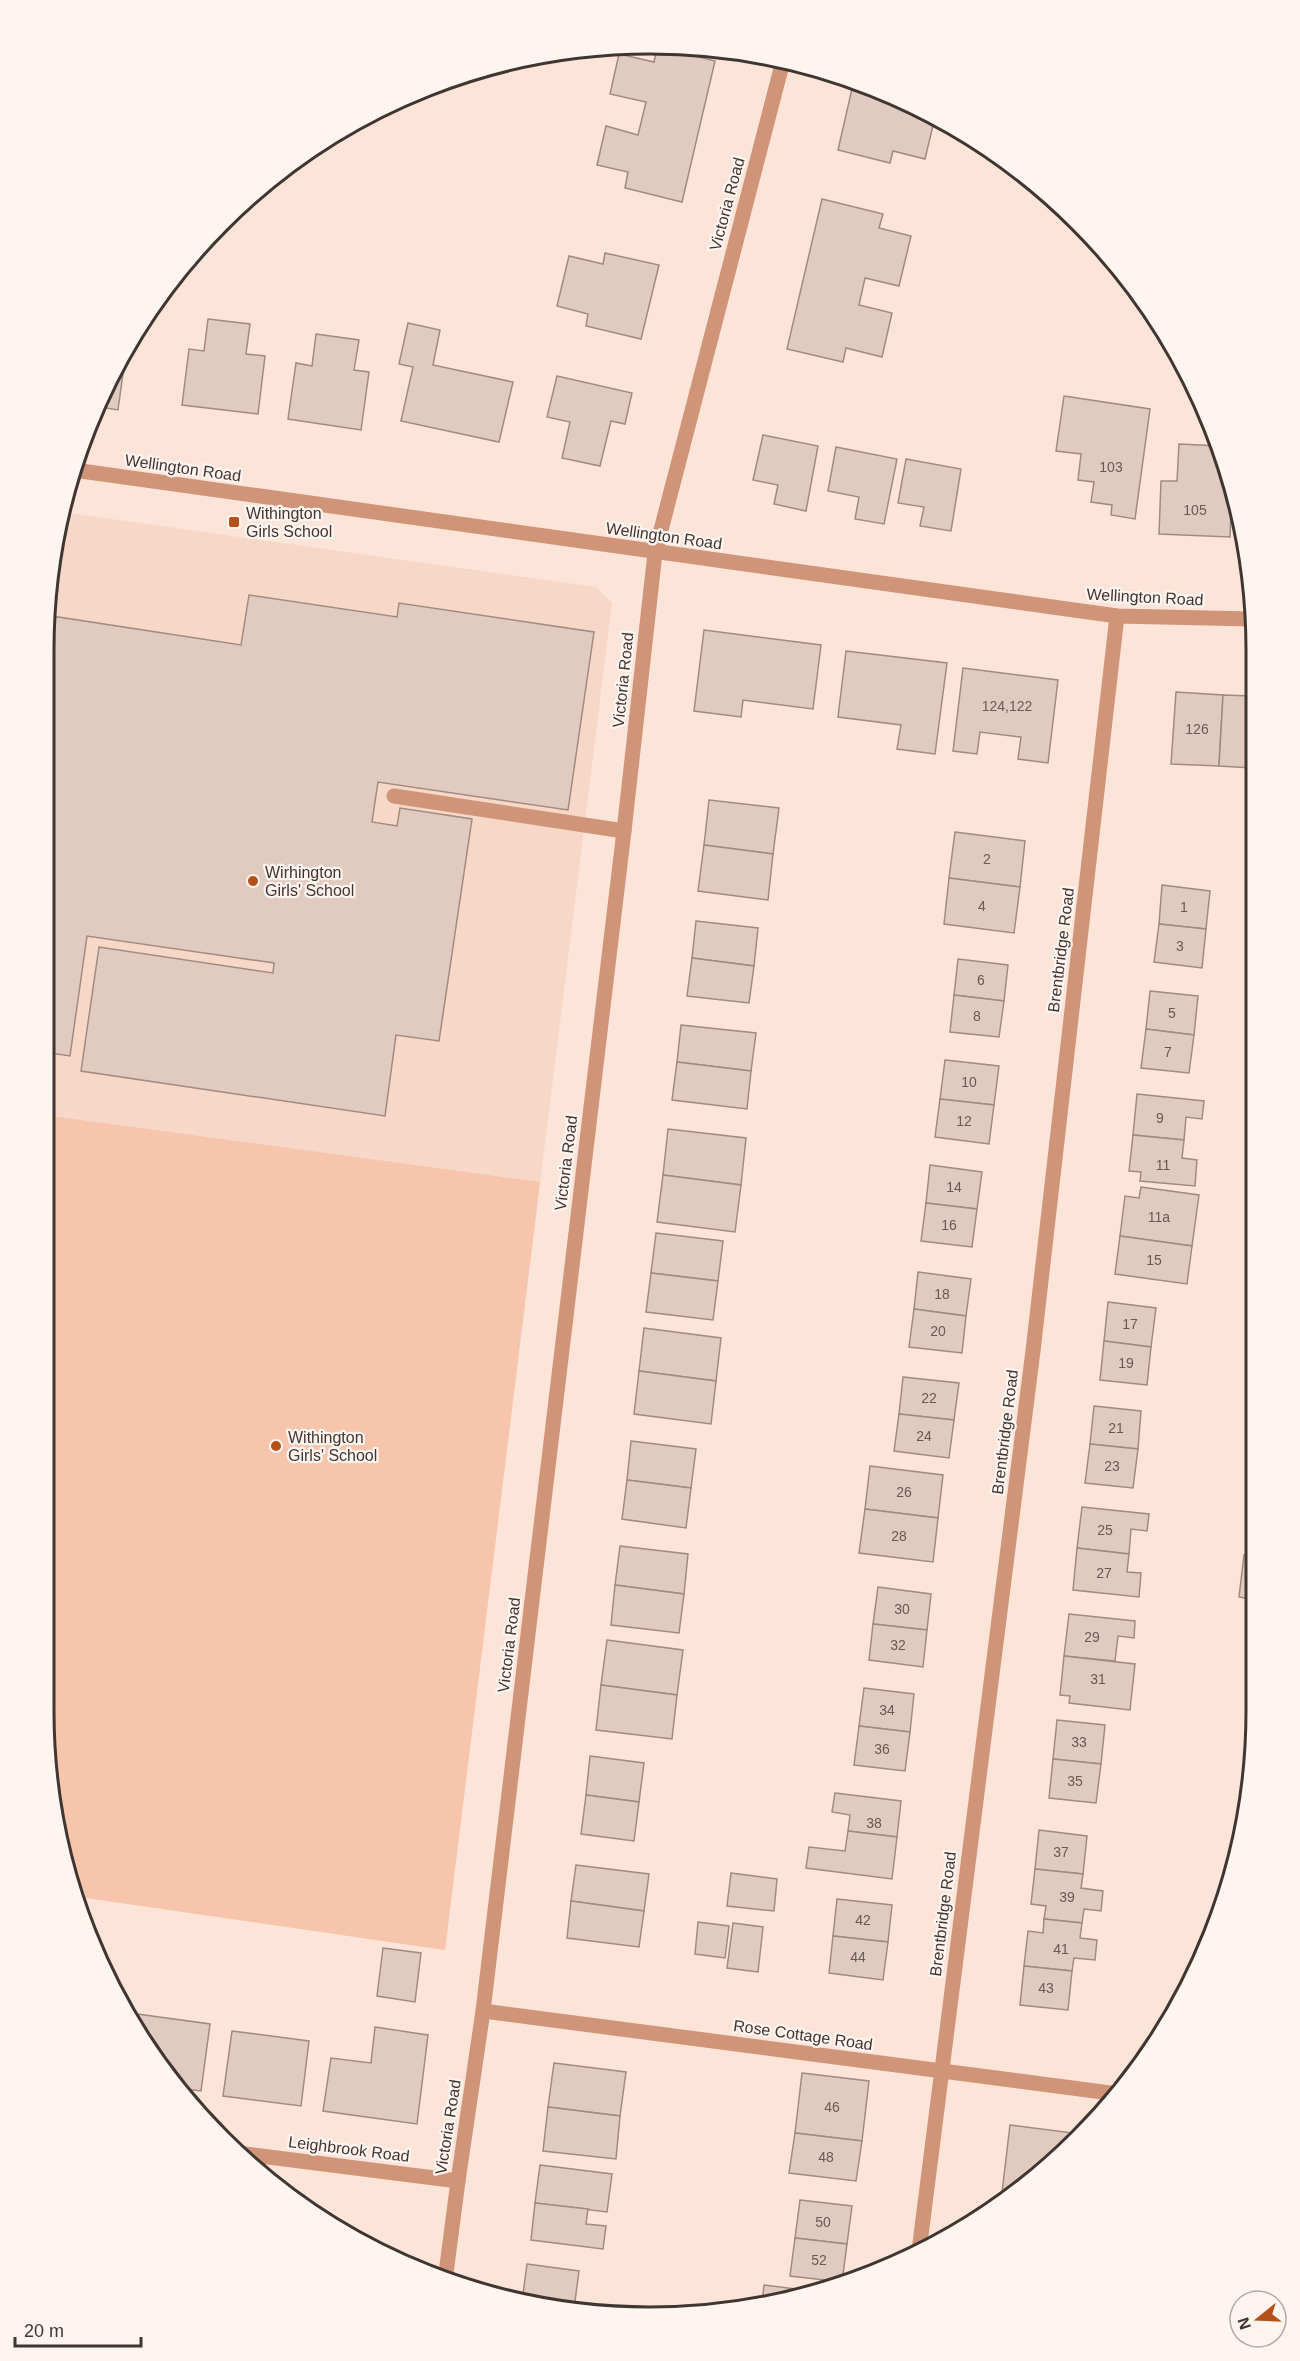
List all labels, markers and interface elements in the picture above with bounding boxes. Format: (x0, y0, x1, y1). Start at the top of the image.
street label: Victoria Road (706, 156, 748, 252)
street label: Wellington Road (124, 451, 242, 485)
house number: 103 (1099, 459, 1123, 475)
house number: 105 (1183, 502, 1207, 518)
place label: Withington Girls School (246, 505, 332, 540)
marker: Withington Girls School (227, 515, 241, 529)
street label: Wellington Road (605, 519, 723, 553)
street label: Wellington Road (1086, 585, 1204, 609)
street label: Victoria Road (610, 631, 636, 729)
house number: 124,122 (982, 698, 1033, 714)
house number: 126 (1185, 721, 1209, 737)
house number: 2 (983, 851, 991, 867)
place label: Wirhington Girls' School (265, 864, 354, 899)
marker: Wirhington Girls' School (246, 874, 260, 888)
street label: Brentbridge Road (1045, 887, 1077, 1013)
house number: 4 (978, 898, 986, 914)
house number: 1 (1180, 899, 1188, 915)
house number: 3 (1176, 938, 1184, 954)
house number: 6 (977, 972, 985, 988)
house number: 5 (1168, 1005, 1176, 1021)
house number: 8 (973, 1008, 981, 1024)
house number: 7 (1164, 1044, 1172, 1060)
house number: 10 (961, 1074, 977, 1090)
house number: 9 (1156, 1110, 1164, 1126)
house number: 12 (956, 1113, 972, 1129)
street label: Victoria Road (552, 1114, 580, 1212)
house number: 11 (1156, 1157, 1170, 1173)
house number: 14 (946, 1179, 962, 1195)
house number: 11a (1148, 1209, 1170, 1225)
house number: 16 (941, 1217, 957, 1233)
house number: 15 (1146, 1252, 1162, 1268)
house number: 18 (934, 1286, 950, 1302)
house number: 17 (1122, 1316, 1138, 1332)
house number: 20 (930, 1323, 946, 1339)
house number: 19 (1118, 1355, 1134, 1371)
street label: Brentbridge Road (989, 1369, 1021, 1495)
house number: 22 (921, 1390, 937, 1406)
house number: 21 (1108, 1420, 1124, 1436)
house number: 24 (916, 1428, 932, 1444)
place label: Withington Girls' School (288, 1429, 377, 1464)
marker: Withington Girls' School (269, 1439, 283, 1453)
house number: 23 (1104, 1458, 1120, 1474)
house number: 26 (896, 1484, 912, 1500)
house number: 25 (1097, 1522, 1113, 1538)
house number: 28 (891, 1528, 907, 1544)
house number: 27 (1096, 1565, 1112, 1581)
street label: Victoria Road (495, 1596, 523, 1694)
house number: 30 (894, 1601, 910, 1617)
house number: 29 (1084, 1629, 1100, 1645)
house number: 32 (890, 1637, 906, 1653)
house number: 31 (1090, 1671, 1106, 1687)
house number: 34 (879, 1702, 895, 1718)
house number: 33 (1071, 1734, 1087, 1750)
house number: 36 (874, 1741, 890, 1757)
house number: 35 (1067, 1773, 1083, 1789)
house number: 38 (866, 1815, 882, 1831)
house number: 37 (1053, 1844, 1069, 1860)
street label: Brentbridge Road (927, 1851, 959, 1977)
house number: 39 (1059, 1889, 1075, 1905)
house number: 42 (855, 1912, 871, 1928)
house number: 41 (1053, 1941, 1069, 1957)
house number: 44 (850, 1949, 866, 1965)
house number: 43 (1038, 1980, 1054, 1996)
street label: Rose Cottage Road (732, 2017, 874, 2053)
street label: Victoria Road (432, 2078, 464, 2176)
house number: 46 (824, 2099, 840, 2115)
street label: Leighbrook Road (287, 2133, 411, 2165)
house number: 48 (818, 2149, 834, 2165)
house number: 50 (815, 2214, 831, 2230)
house number: 52 (811, 2252, 827, 2268)
north arrow (1228, 2289, 1288, 2349)
scale bar (15, 2310, 141, 2348)
text: N (1234, 2315, 1254, 2332)
text: 20 m (24, 2321, 64, 2341)

